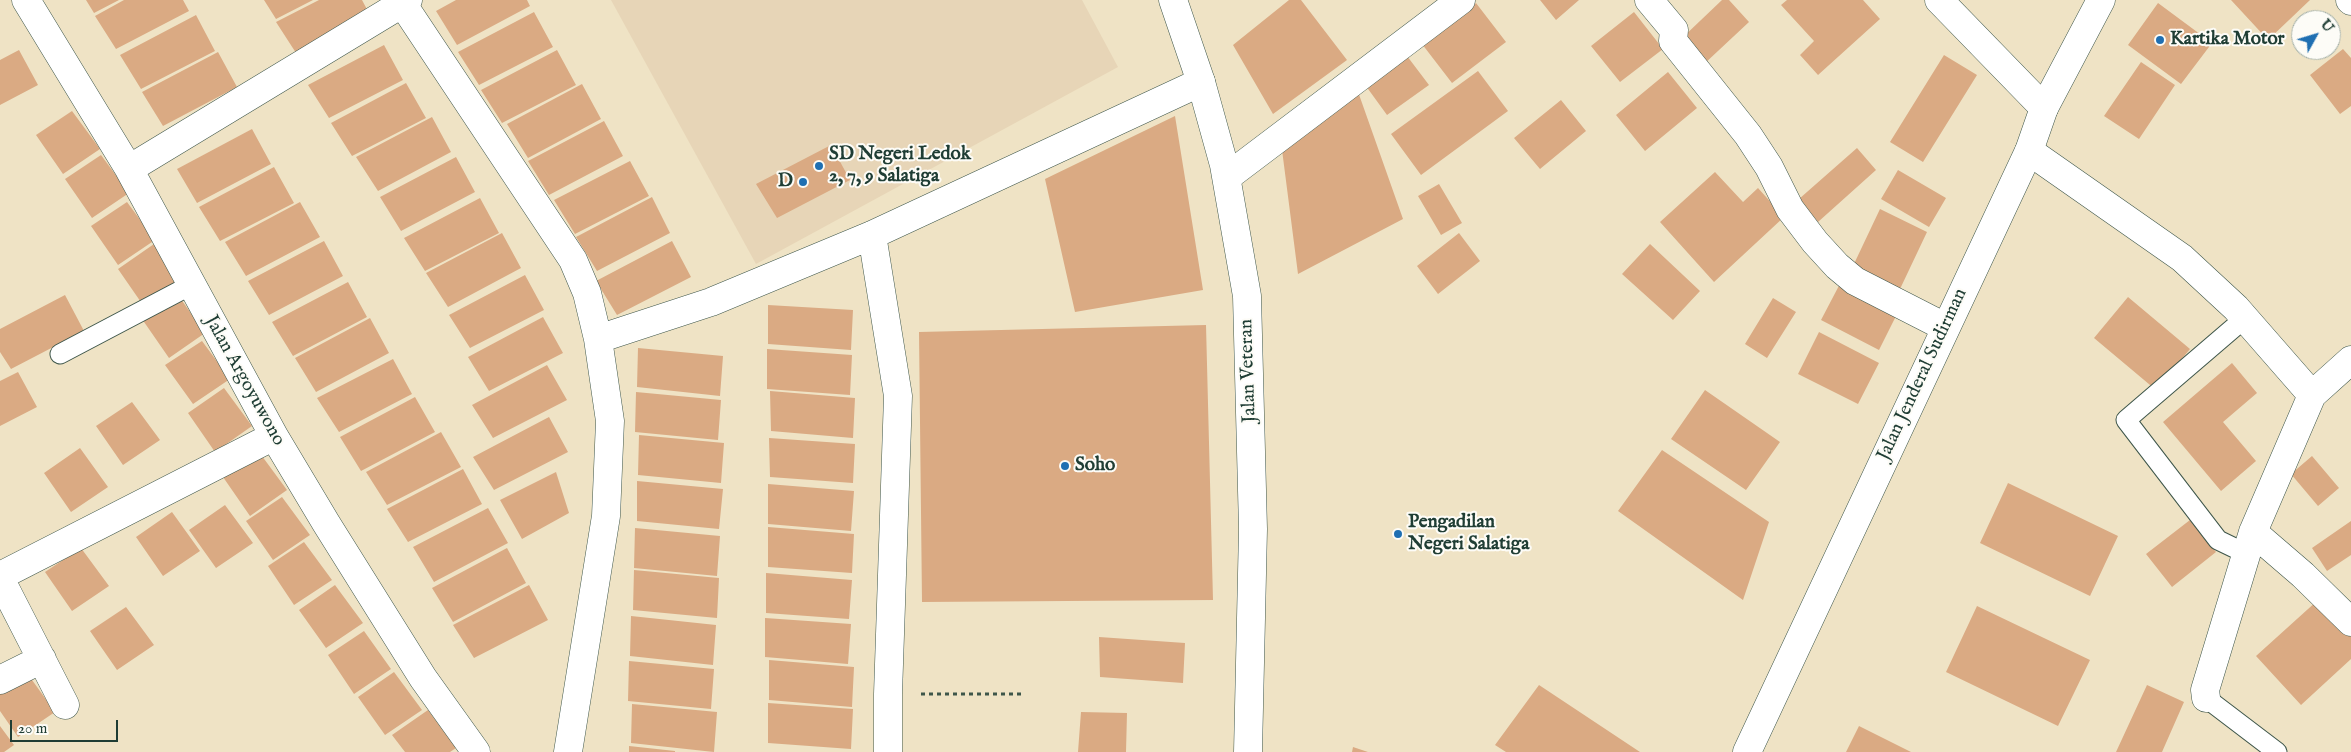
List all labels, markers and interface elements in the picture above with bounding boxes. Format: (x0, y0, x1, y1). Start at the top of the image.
north arrow (2291, 10, 2341, 60)
text: U (2316, 16, 2338, 36)
place label: Kartika Motor (2170, 29, 2285, 51)
marker: Kartika Motor (2154, 34, 2166, 46)
place label: SD Negeri Ledok 2, 7, 9 Salatiga (829, 144, 971, 188)
marker: SD Negeri Ledok 2, 7, 9 Salatiga (813, 160, 825, 172)
place label: D (778, 171, 793, 193)
marker: D (797, 176, 809, 188)
street label: Jalan Jenderal Sudirman (1873, 285, 1973, 465)
street label: Jalan Argoyuwono (199, 312, 289, 450)
street label: Jalan Veteran (1236, 319, 1262, 423)
place label: Soho (1075, 455, 1115, 477)
marker: Soho (1059, 460, 1071, 472)
place label: Pengadilan Negeri Salatiga (1408, 512, 1529, 556)
marker: Pengadilan Negeri Salatiga (1392, 528, 1404, 540)
scale bar (12, 710, 120, 742)
text: 20 m (18, 719, 47, 738)

